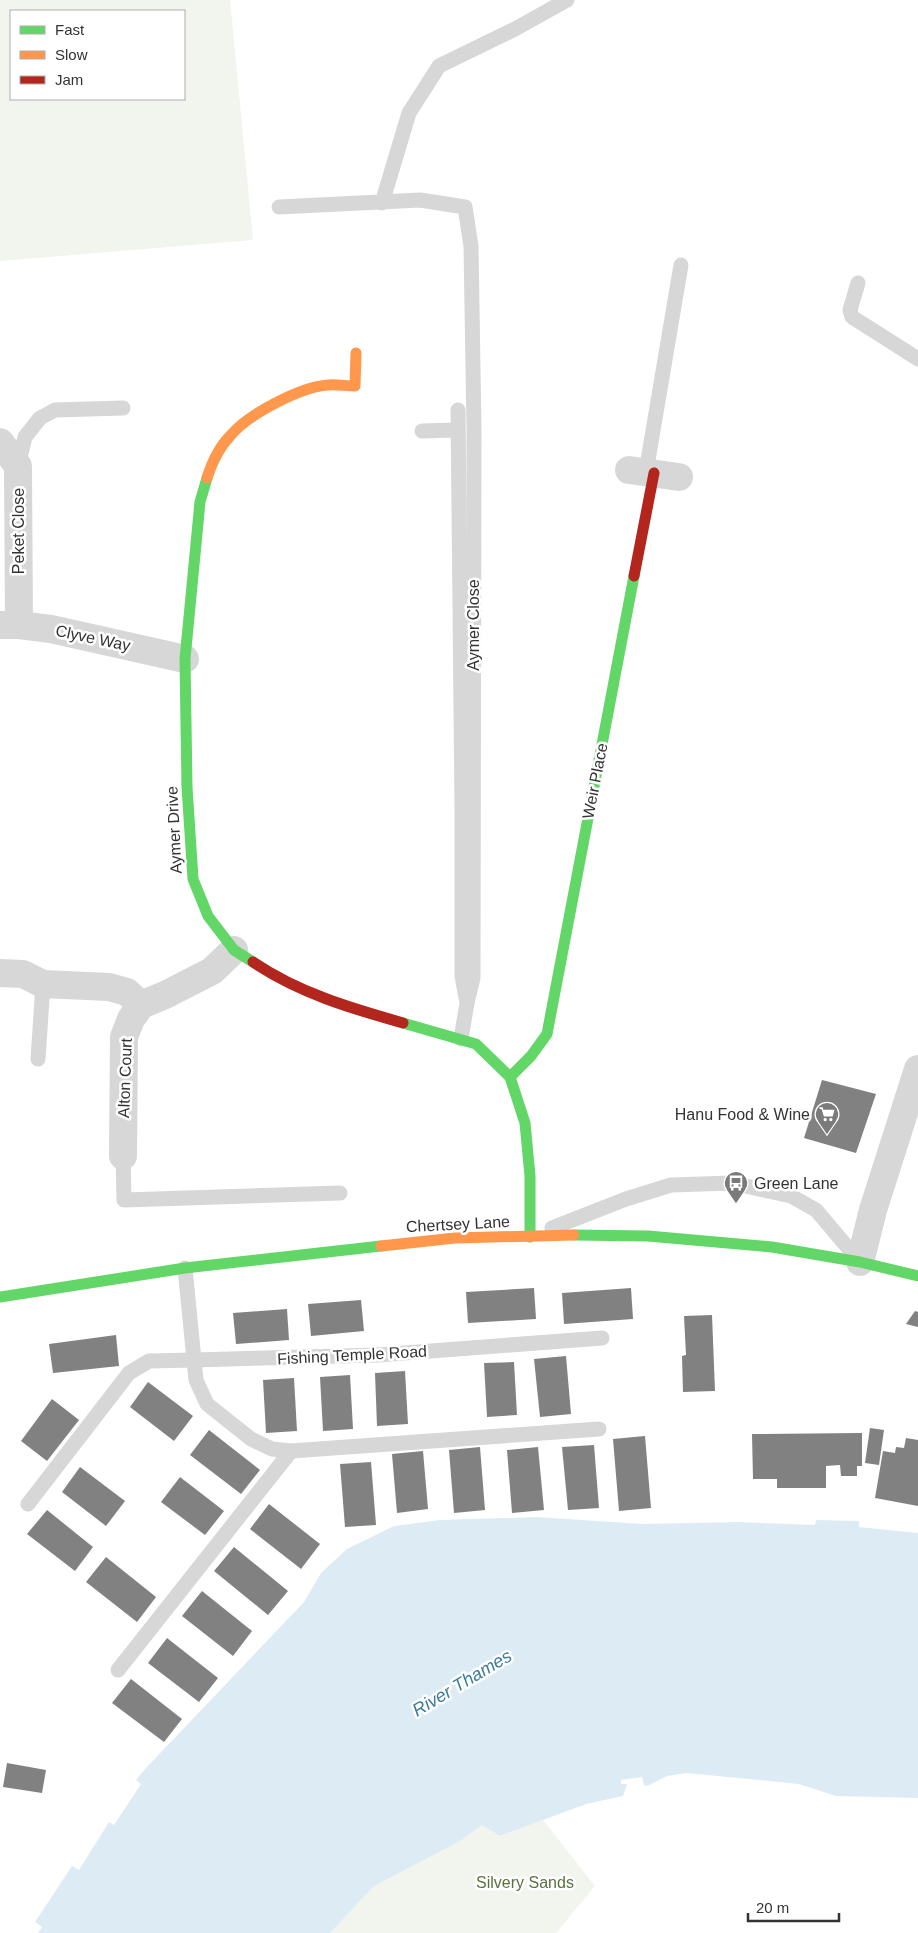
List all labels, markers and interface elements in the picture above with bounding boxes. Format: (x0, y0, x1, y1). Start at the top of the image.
legend (10, 10, 185, 100)
text: Fast (55, 21, 85, 38)
text: Slow (55, 46, 88, 63)
text: Jam (55, 71, 83, 88)
street label: Peket Close (10, 488, 27, 574)
street label: Aymer Close (465, 579, 482, 671)
street label: Clyve Way (54, 622, 132, 654)
street label: Weir Place (579, 741, 611, 820)
street label: Aymer Drive (163, 786, 185, 874)
street label: Alton Court (115, 1037, 135, 1118)
supermarket icon: Hanu Food & Wine (814, 1101, 840, 1135)
place label: Hanu Food & Wine (675, 1106, 810, 1123)
bus stop icon: Green Lane (723, 1170, 749, 1204)
place label: Green Lane (754, 1175, 839, 1192)
street label: Chertsey Lane (406, 1213, 511, 1235)
street label: Fishing Temple Road (277, 1343, 427, 1367)
water label: River Thames (409, 1646, 515, 1720)
park label: Silvery Sands (476, 1874, 574, 1891)
scale bar (748, 1890, 839, 1922)
text: 20 m (756, 1899, 789, 1916)

